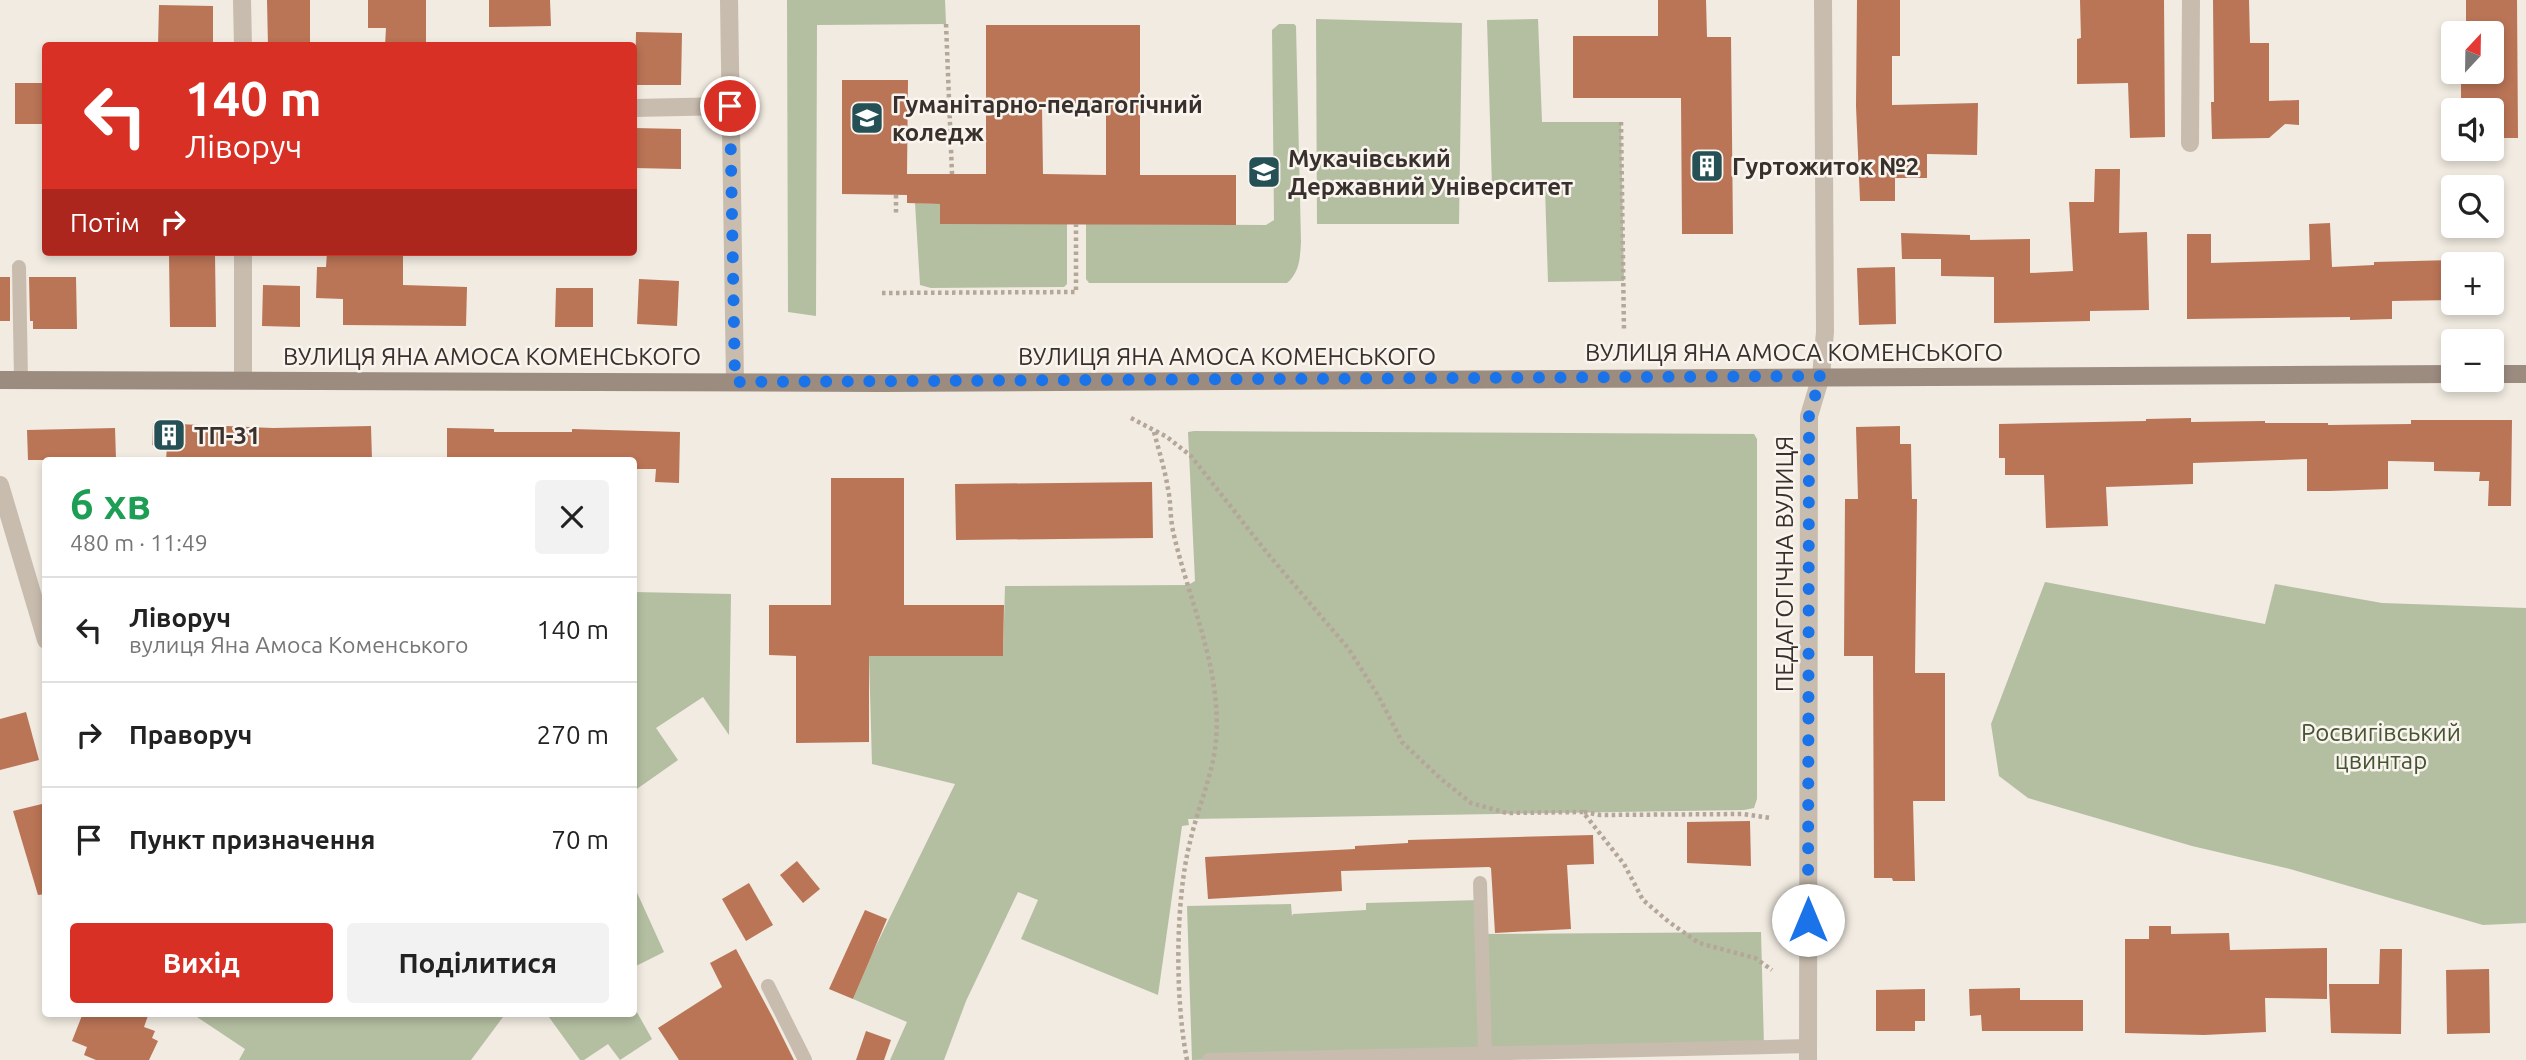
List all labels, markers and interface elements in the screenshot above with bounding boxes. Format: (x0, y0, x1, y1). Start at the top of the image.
north arrow (2441, 21, 2504, 84)
map controls (2441, 21, 2504, 392)
icon: left (70, 70, 161, 161)
text: 140 m (185, 70, 322, 125)
pin (700, 76, 760, 136)
icon: arrive (711, 87, 749, 125)
place label: Гуманітарно-педагогічний коледж (892, 91, 1203, 146)
button: sound (2441, 98, 2504, 161)
school or university icon: Гуманітарно-педагогічний коледж (848, 99, 886, 137)
text: Ліворуч (185, 128, 302, 164)
place label: Мукачівський Державний Університет (1288, 145, 1573, 200)
building icon: Гуртожиток №2 (1688, 147, 1726, 185)
school or university icon: Мукачівський Державний Університет (1245, 153, 1283, 191)
place label: Гуртожиток №2 (1732, 153, 1919, 180)
button: search (2441, 175, 2504, 238)
icon: right (154, 203, 192, 241)
text: Потім (70, 208, 140, 237)
button: + (2441, 252, 2504, 315)
button: − (2441, 329, 2504, 392)
street label: ВУЛИЦЯ ЯНА АМОСА КОМЕНСЬКОГО (1585, 339, 2003, 366)
street label: ВУЛИЦЯ ЯНА АМОСА КОМЕНСЬКОГО (283, 343, 701, 370)
street label: ВУЛИЦЯ ЯНА АМОСА КОМЕНСЬКОГО (1018, 343, 1436, 370)
building icon: ТП-31 (150, 416, 188, 454)
place label: ТП-31 (194, 422, 261, 449)
street label: ПЕДАГОГІЧНА ВУЛИЦЯ (1771, 436, 1798, 692)
text: 6 хв (70, 480, 151, 527)
button: close (535, 480, 609, 554)
text: 480 m · 11:49 (70, 530, 208, 555)
text: Ліворуч (129, 603, 231, 632)
icon: left (70, 611, 108, 649)
text: 140 m (537, 615, 609, 644)
text: вулиця Яна Амоса Коменського (129, 632, 468, 657)
icon: right (70, 716, 108, 754)
park label: Росвигівський цвинтар (2301, 719, 2461, 774)
text: Праворуч (129, 720, 252, 749)
text: 270 m (537, 720, 609, 749)
icon: arrive (70, 821, 108, 859)
text: Пункт призначення (129, 825, 375, 854)
text: 70 m (551, 825, 609, 854)
position arrow (1771, 883, 1845, 957)
button: Вихід (70, 923, 333, 1003)
button: Поділитися (347, 923, 609, 1003)

